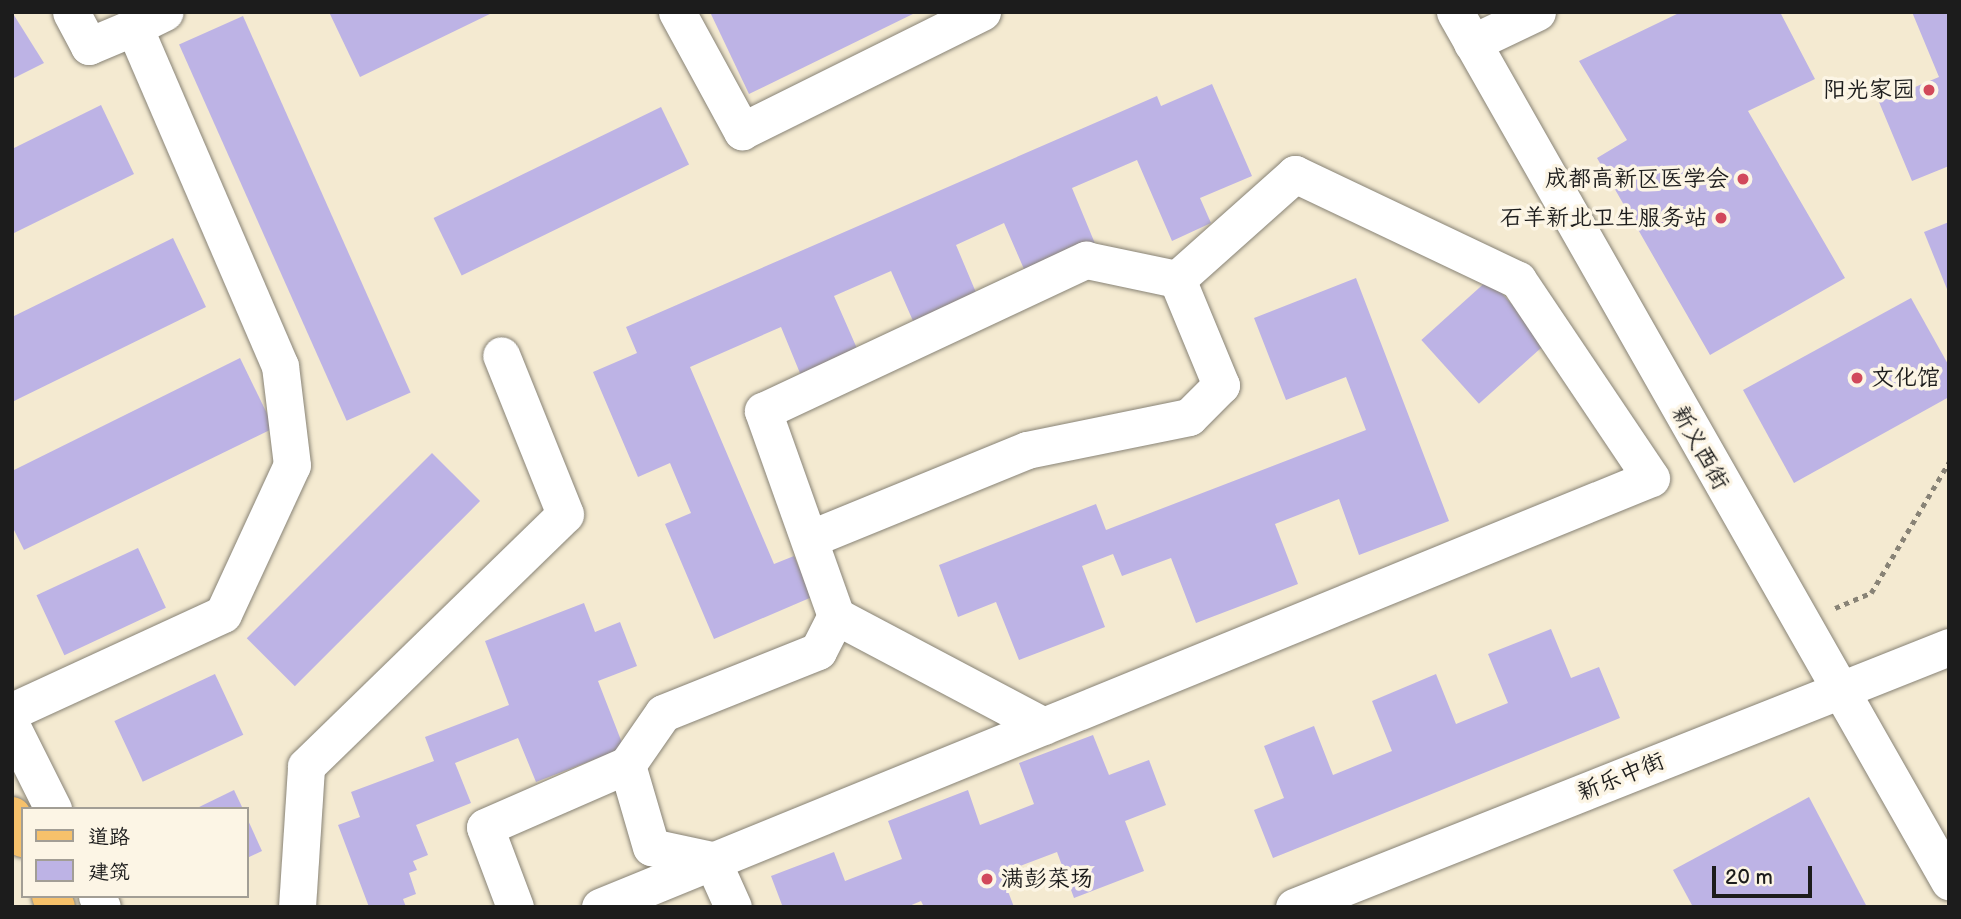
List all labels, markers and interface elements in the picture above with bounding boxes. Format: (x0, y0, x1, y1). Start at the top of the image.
place label: 阳光家园 (1823, 76, 1915, 104)
marker: 阳光家园 (1921, 82, 1937, 98)
place label: 成都高新区医学会 (1545, 165, 1729, 193)
marker: 成都高新区医学会 (1735, 171, 1751, 187)
place label: 石羊新北卫生服务站 (1500, 204, 1707, 232)
marker: 石羊新北卫生服务站 (1713, 210, 1729, 226)
place label: 文化馆 (1871, 364, 1940, 392)
marker: 文化馆 (1849, 370, 1865, 386)
street label: 新义西街 (1666, 401, 1734, 495)
street label: 新乐中街 (1573, 747, 1669, 807)
legend (21, 807, 248, 898)
text: 道路 (88, 825, 130, 850)
scale bar (1716, 852, 1816, 896)
text: 建筑 (88, 860, 130, 885)
place label: 满彭菜场 (1001, 865, 1093, 893)
text: 20 m (1725, 865, 1773, 890)
marker: 满彭菜场 (979, 871, 995, 887)

